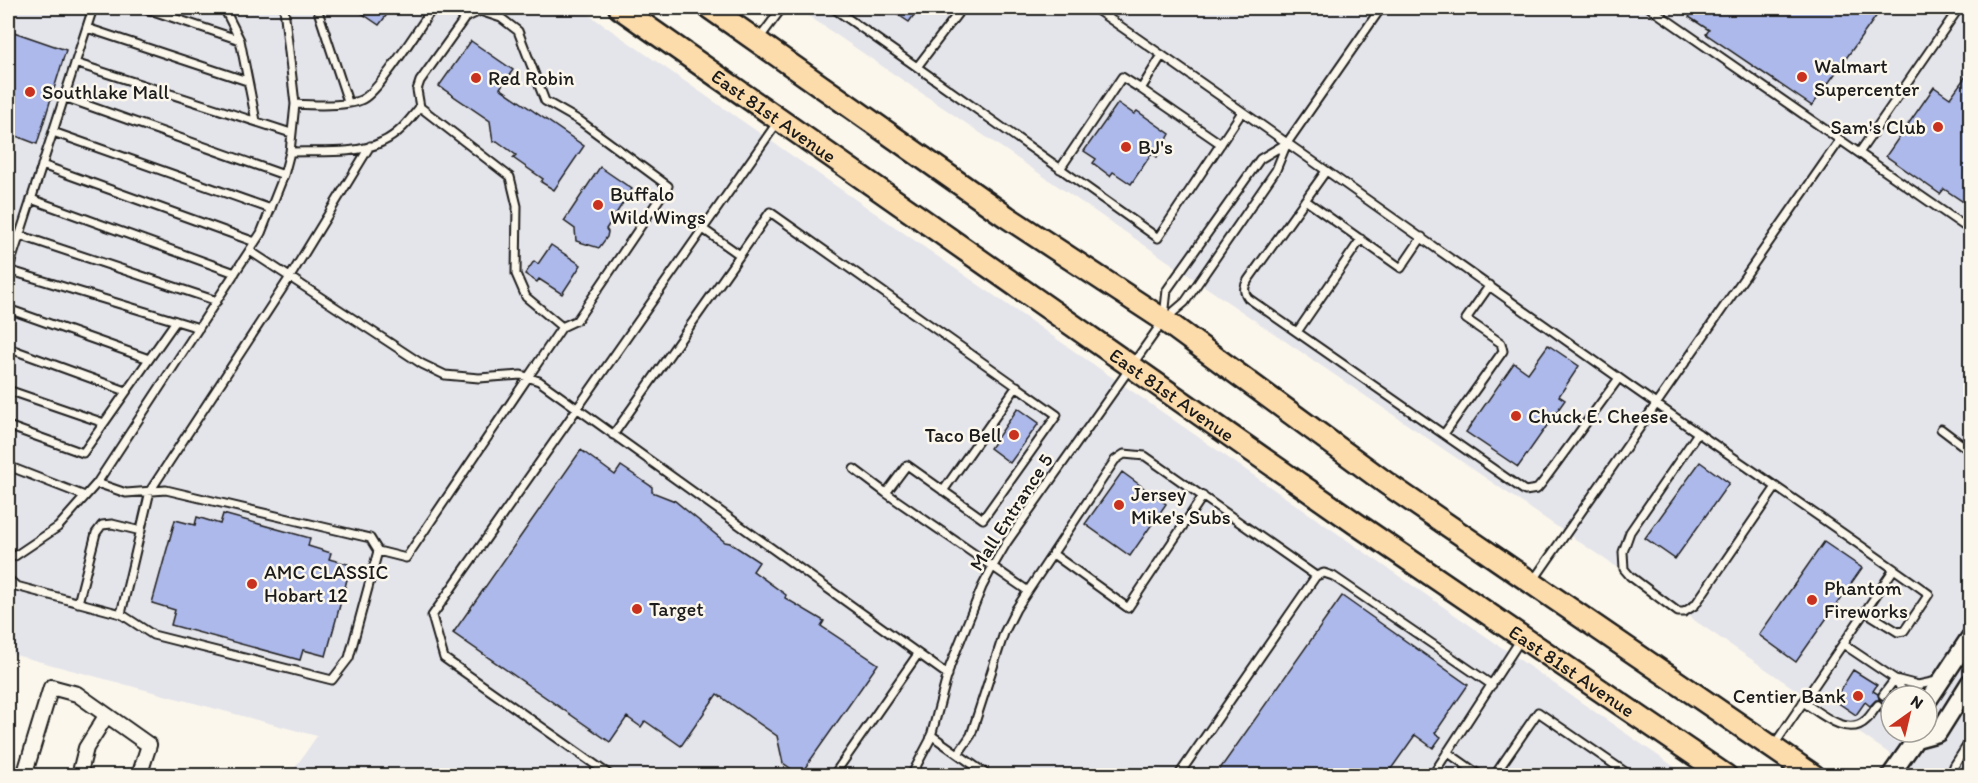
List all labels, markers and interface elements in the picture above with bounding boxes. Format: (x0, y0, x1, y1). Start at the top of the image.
place label: Walmart Supercenter (1814, 54, 1919, 101)
street label: East 81st Avenue (707, 64, 841, 168)
place label: Red Robin (488, 66, 574, 90)
marker: Walmart Supercenter (1795, 70, 1809, 84)
marker: Red Robin (469, 71, 483, 85)
place label: Southlake Mall (42, 80, 170, 104)
marker: Southlake Mall (23, 85, 37, 99)
place label: Sam's Club (1830, 115, 1926, 139)
marker: Sam's Club (1931, 120, 1945, 134)
place label: BJ's (1138, 135, 1173, 159)
marker: BJ's (1119, 140, 1133, 154)
place label: Buffalo Wild Wings (610, 182, 706, 229)
marker: Buffalo Wild Wings (591, 198, 605, 212)
street label: East 81st Avenue (1105, 343, 1239, 447)
place label: Chuck E. Cheese (1528, 404, 1668, 428)
marker: Chuck E. Cheese (1509, 409, 1523, 423)
place label: Taco Bell (925, 423, 1002, 447)
marker: Taco Bell (1007, 428, 1021, 442)
street label: Mall Entrance 5 (964, 449, 1058, 575)
place label: Jersey Mike's Subs (1131, 482, 1231, 529)
marker: Jersey Mike's Subs (1112, 498, 1126, 512)
place label: AMC CLASSIC Hobart 12 (264, 560, 389, 607)
place label: Phantom Fireworks (1824, 576, 1908, 623)
marker: AMC CLASSIC Hobart 12 (245, 577, 259, 591)
marker: Phantom Fireworks (1805, 593, 1819, 607)
place label: Target (649, 597, 704, 621)
marker: Target (630, 602, 644, 616)
street label: East 81st Avenue (1504, 620, 1639, 722)
place label: Centier Bank (1733, 684, 1846, 708)
north arrow (1879, 684, 1939, 744)
marker: Centier Bank (1851, 689, 1865, 703)
text: N (1907, 691, 1927, 713)

